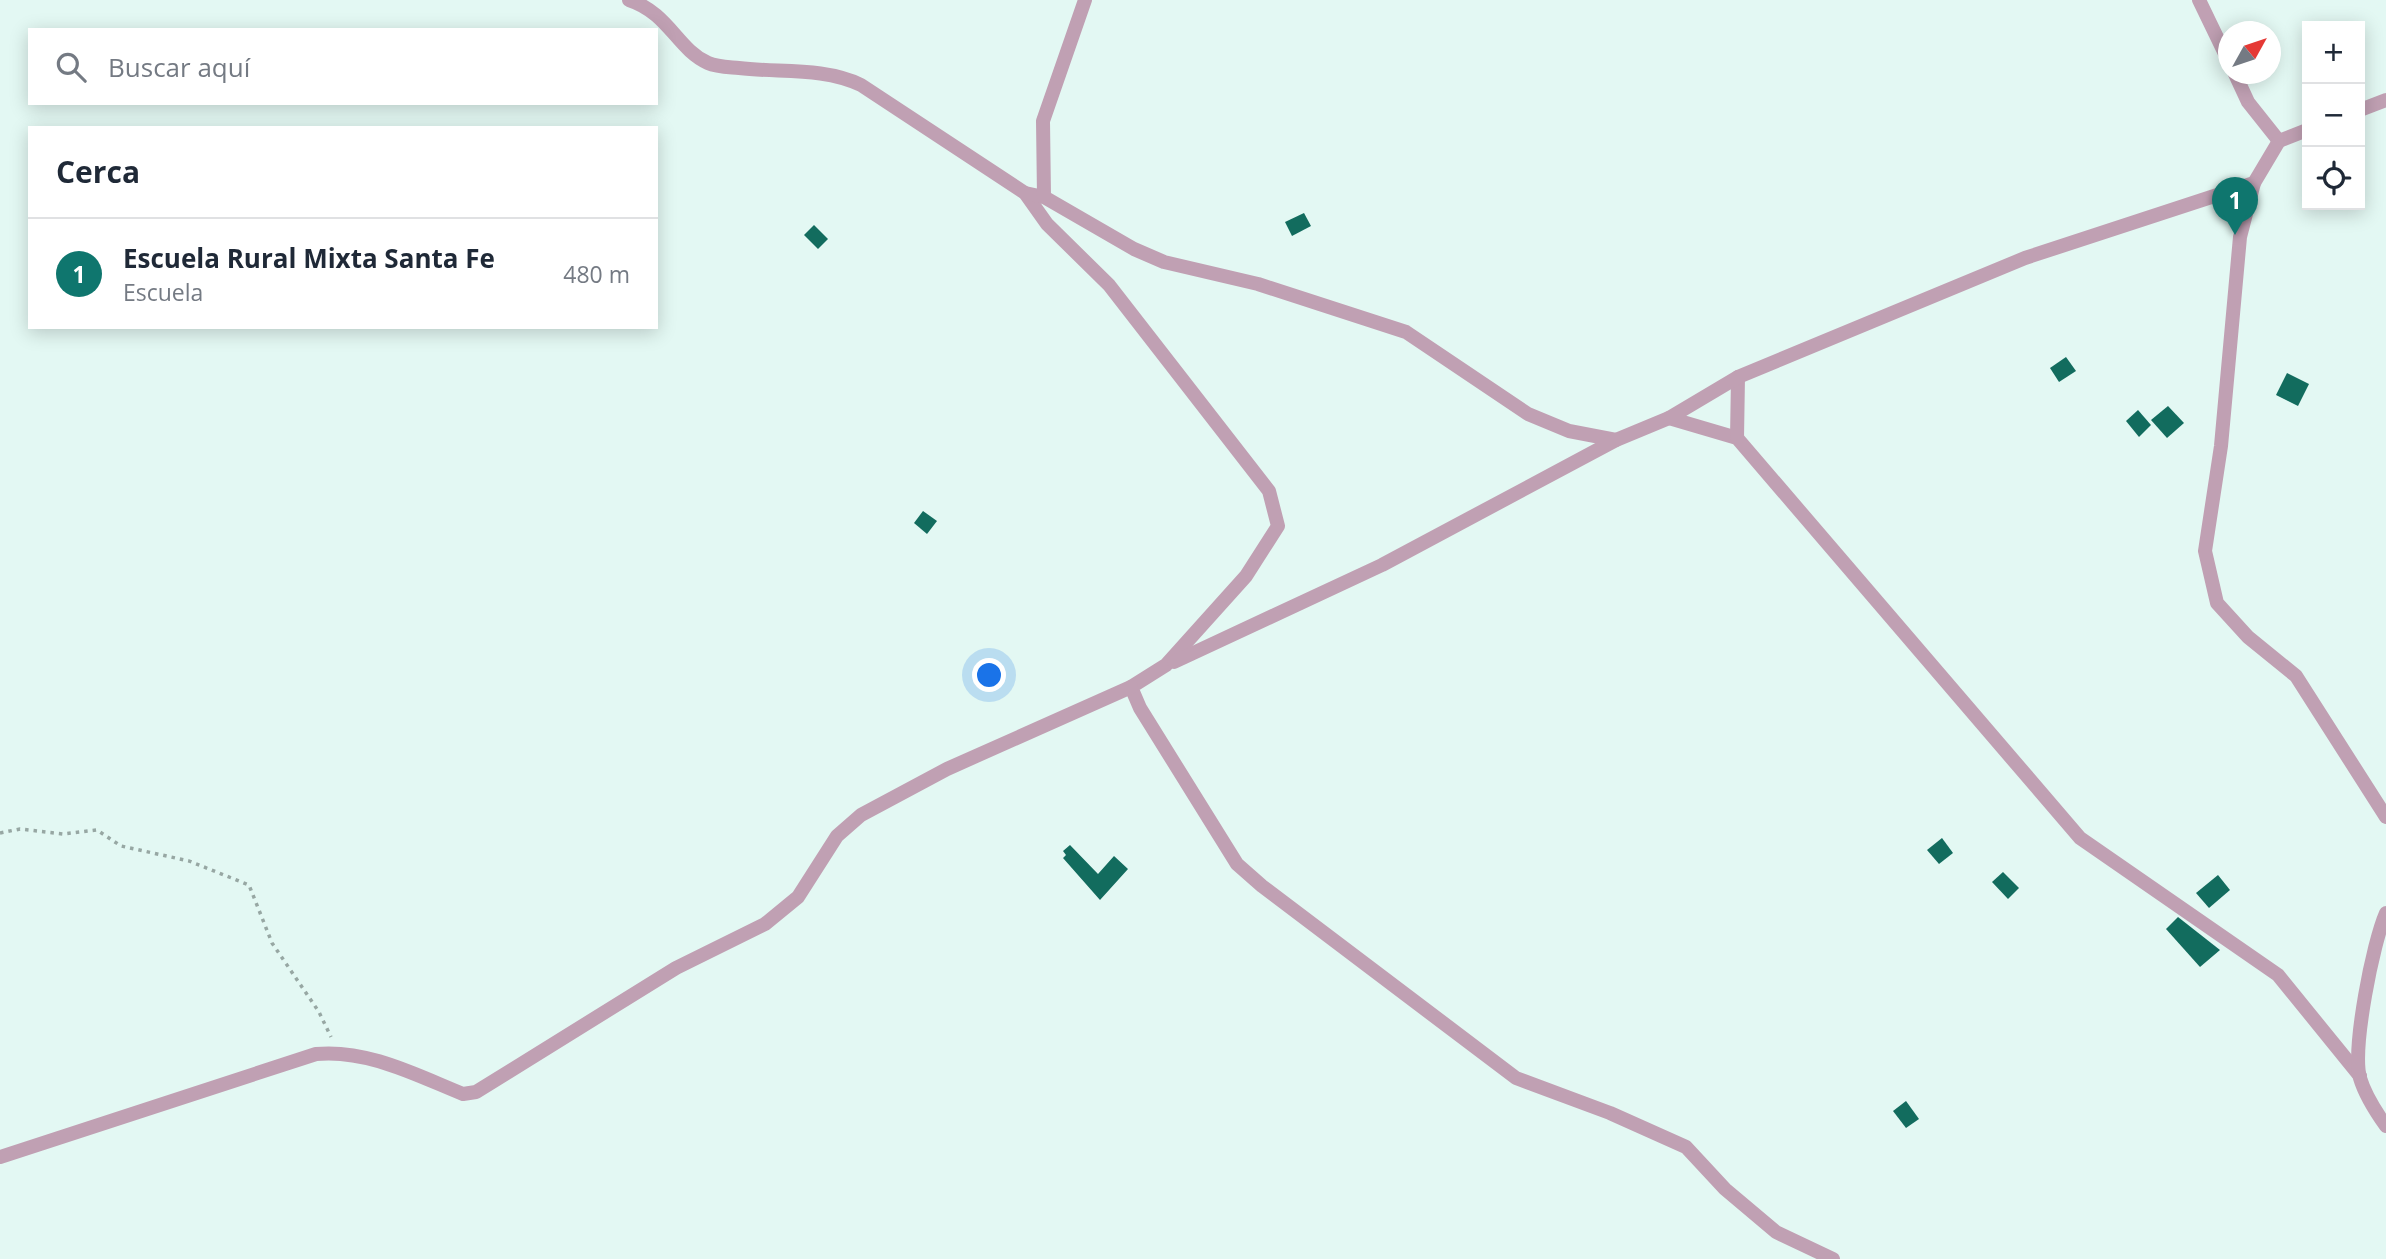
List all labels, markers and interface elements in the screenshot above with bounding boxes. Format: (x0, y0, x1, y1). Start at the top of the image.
north arrow (2218, 21, 2281, 84)
map controls (2302, 21, 2365, 210)
button: + (2302, 21, 2365, 84)
search box (28, 28, 658, 105)
icon: search (52, 48, 90, 86)
text: Buscar aquí (108, 49, 250, 85)
button: − (2302, 84, 2365, 147)
button: locate (2302, 147, 2365, 210)
text: Cerca (56, 151, 140, 192)
pin: 1 (2212, 177, 2258, 235)
text: Escuela Rural Mixta Santa Fe (123, 240, 495, 276)
text: 1 (72, 258, 86, 290)
text: 480 m (563, 258, 630, 290)
text: Escuela (123, 276, 203, 308)
your location (972, 658, 1006, 692)

